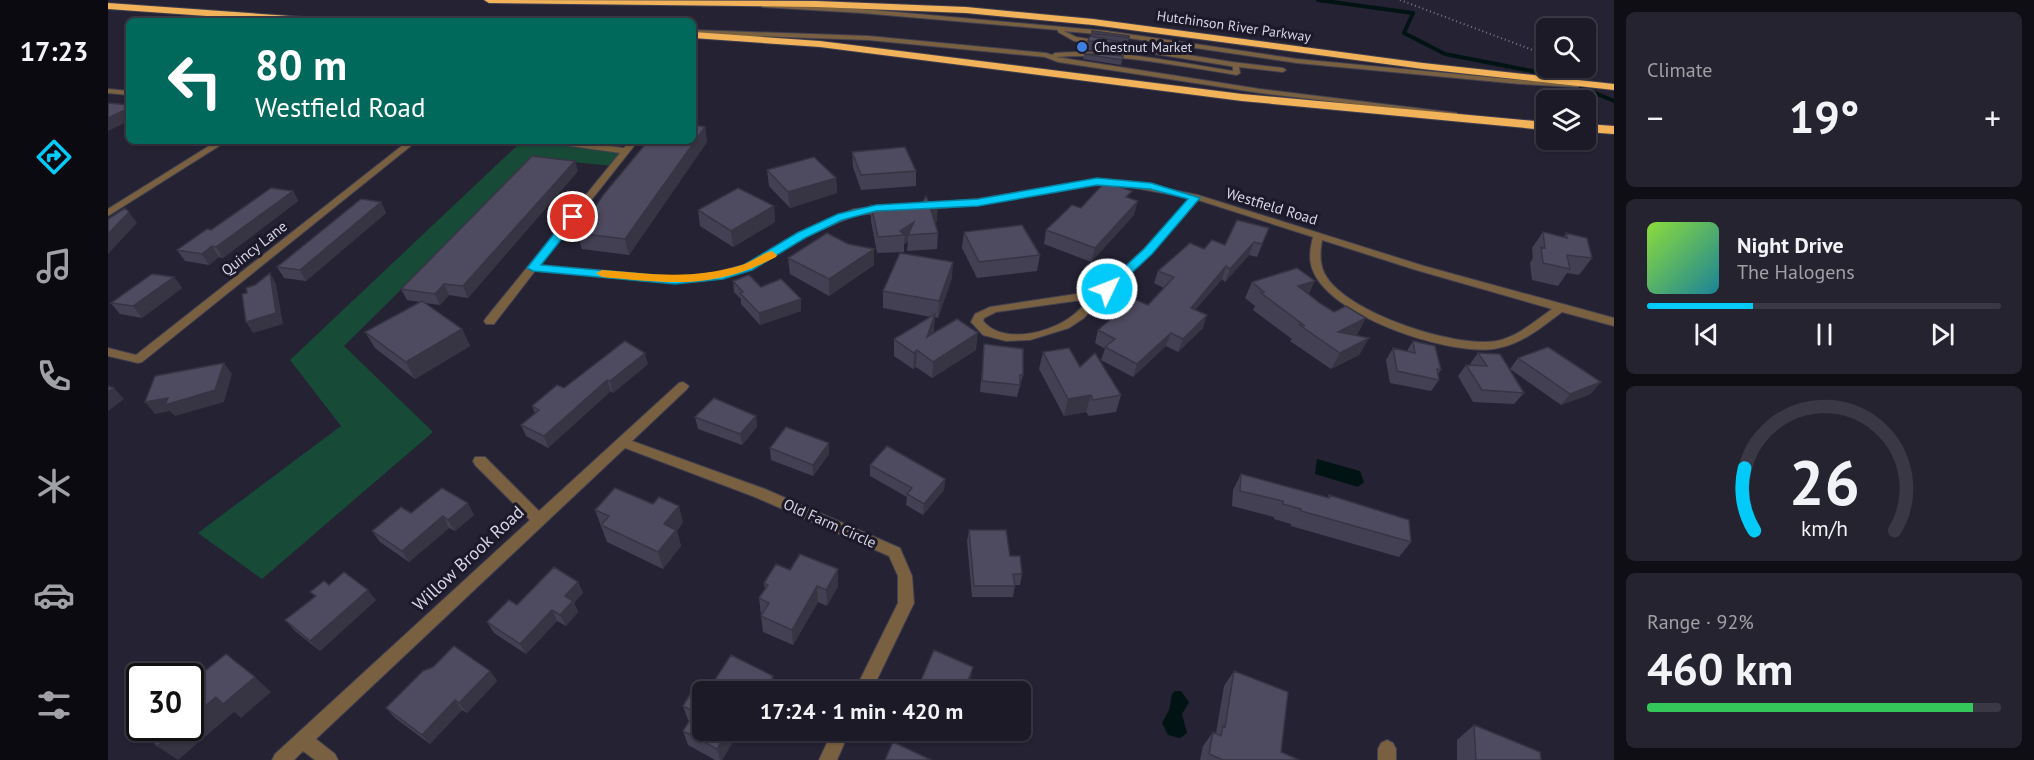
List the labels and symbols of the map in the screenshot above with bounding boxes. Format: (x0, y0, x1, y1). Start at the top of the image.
street label: Hutchinson River Parkway (1156, 6, 1313, 46)
place label: Chestnut Market (1094, 38, 1193, 56)
marker: Chestnut Market (1075, 40, 1089, 54)
street label: Westfield Road (1224, 183, 1320, 229)
pin (547, 191, 598, 242)
street label: Quincy Lane (217, 216, 291, 280)
position arrow (1075, 257, 1139, 321)
street label: Old Farm Circle (781, 494, 879, 552)
street label: Willow Brook Road (407, 500, 529, 616)
speed limit sign: 30 (126, 663, 204, 741)

